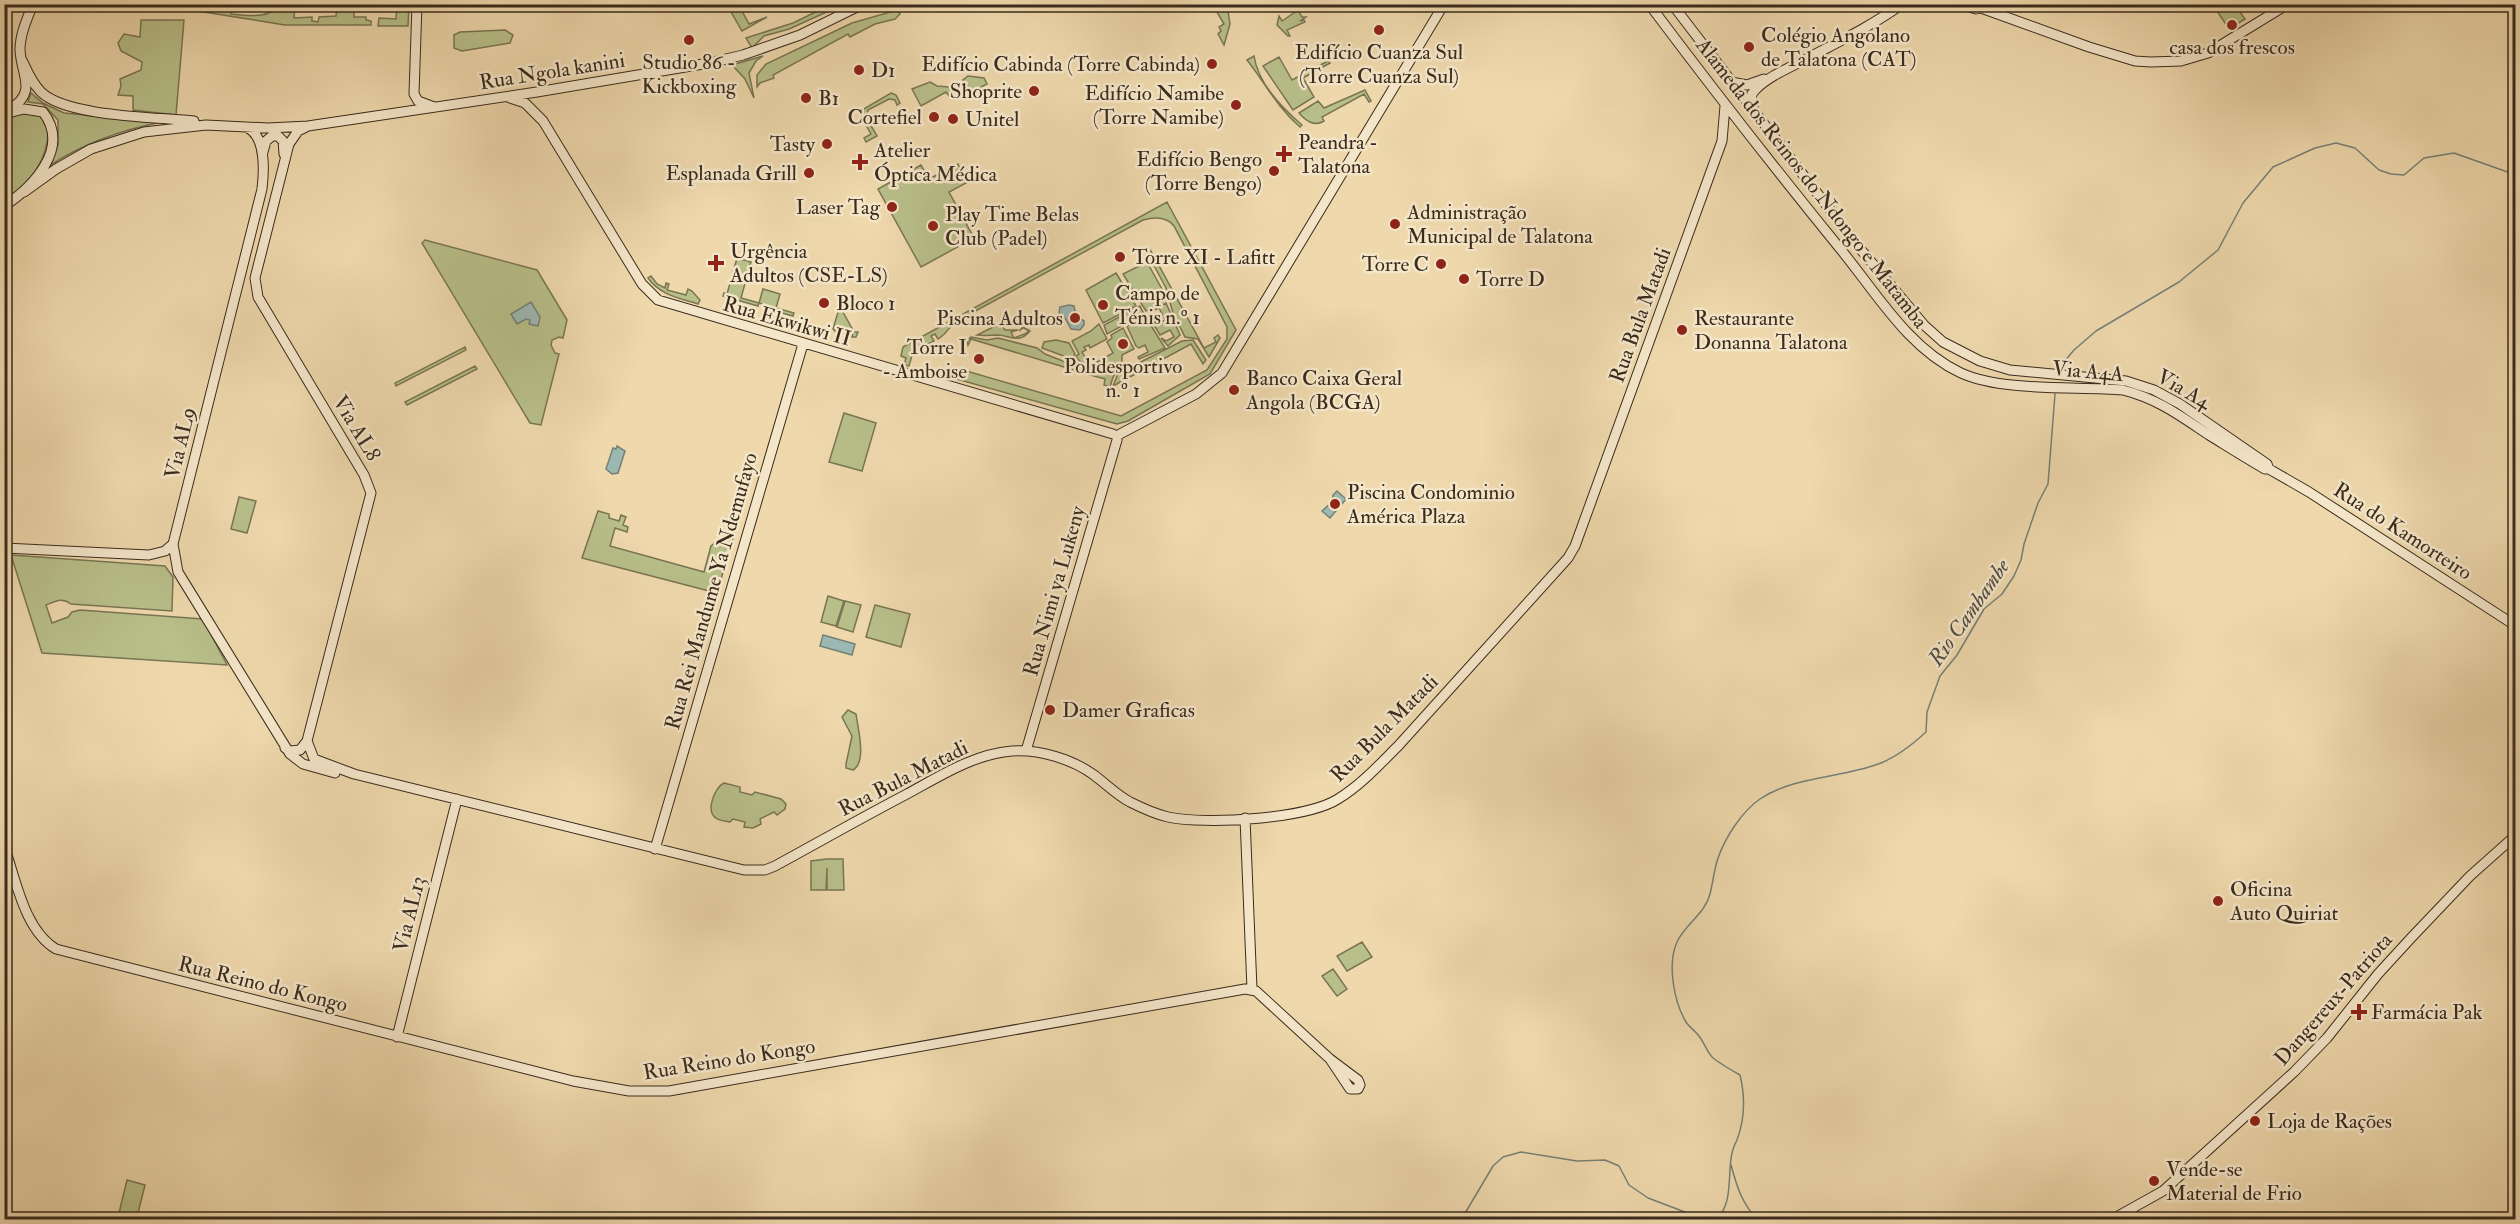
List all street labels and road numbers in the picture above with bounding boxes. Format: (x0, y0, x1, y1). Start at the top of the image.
street label: Alameda dos Reinos do Ndongo e Matamba (1689, 32, 1934, 334)
street label: Rua Ngola kanini (477, 47, 627, 96)
street label: Rua Bula Matadi (1604, 243, 1678, 387)
street label: Rua Ekwikwi II (720, 290, 854, 353)
street label: Via A4A (2051, 355, 2125, 388)
street label: Via A4 (2152, 363, 2217, 416)
street label: Via AL8 (326, 391, 387, 466)
street label: Via AL9 (159, 405, 202, 482)
street label: Rua Rei Mandume Ya Ndemufayo (659, 449, 764, 733)
street label: Rua do Kamorteiro (2328, 476, 2477, 586)
street label: Rua Nimi ya Lukeny (1017, 502, 1092, 679)
street label: Rua Bula Matadi (1325, 668, 1444, 788)
street label: Rua Bula Matadi (834, 734, 973, 823)
street label: Via AL13 (387, 873, 432, 955)
street label: Dangereux-Patriota (2268, 927, 2399, 1071)
street label: Rua Reino do Kongo (175, 950, 350, 1019)
street label: Rua Reino do Kongo (641, 1033, 817, 1086)

